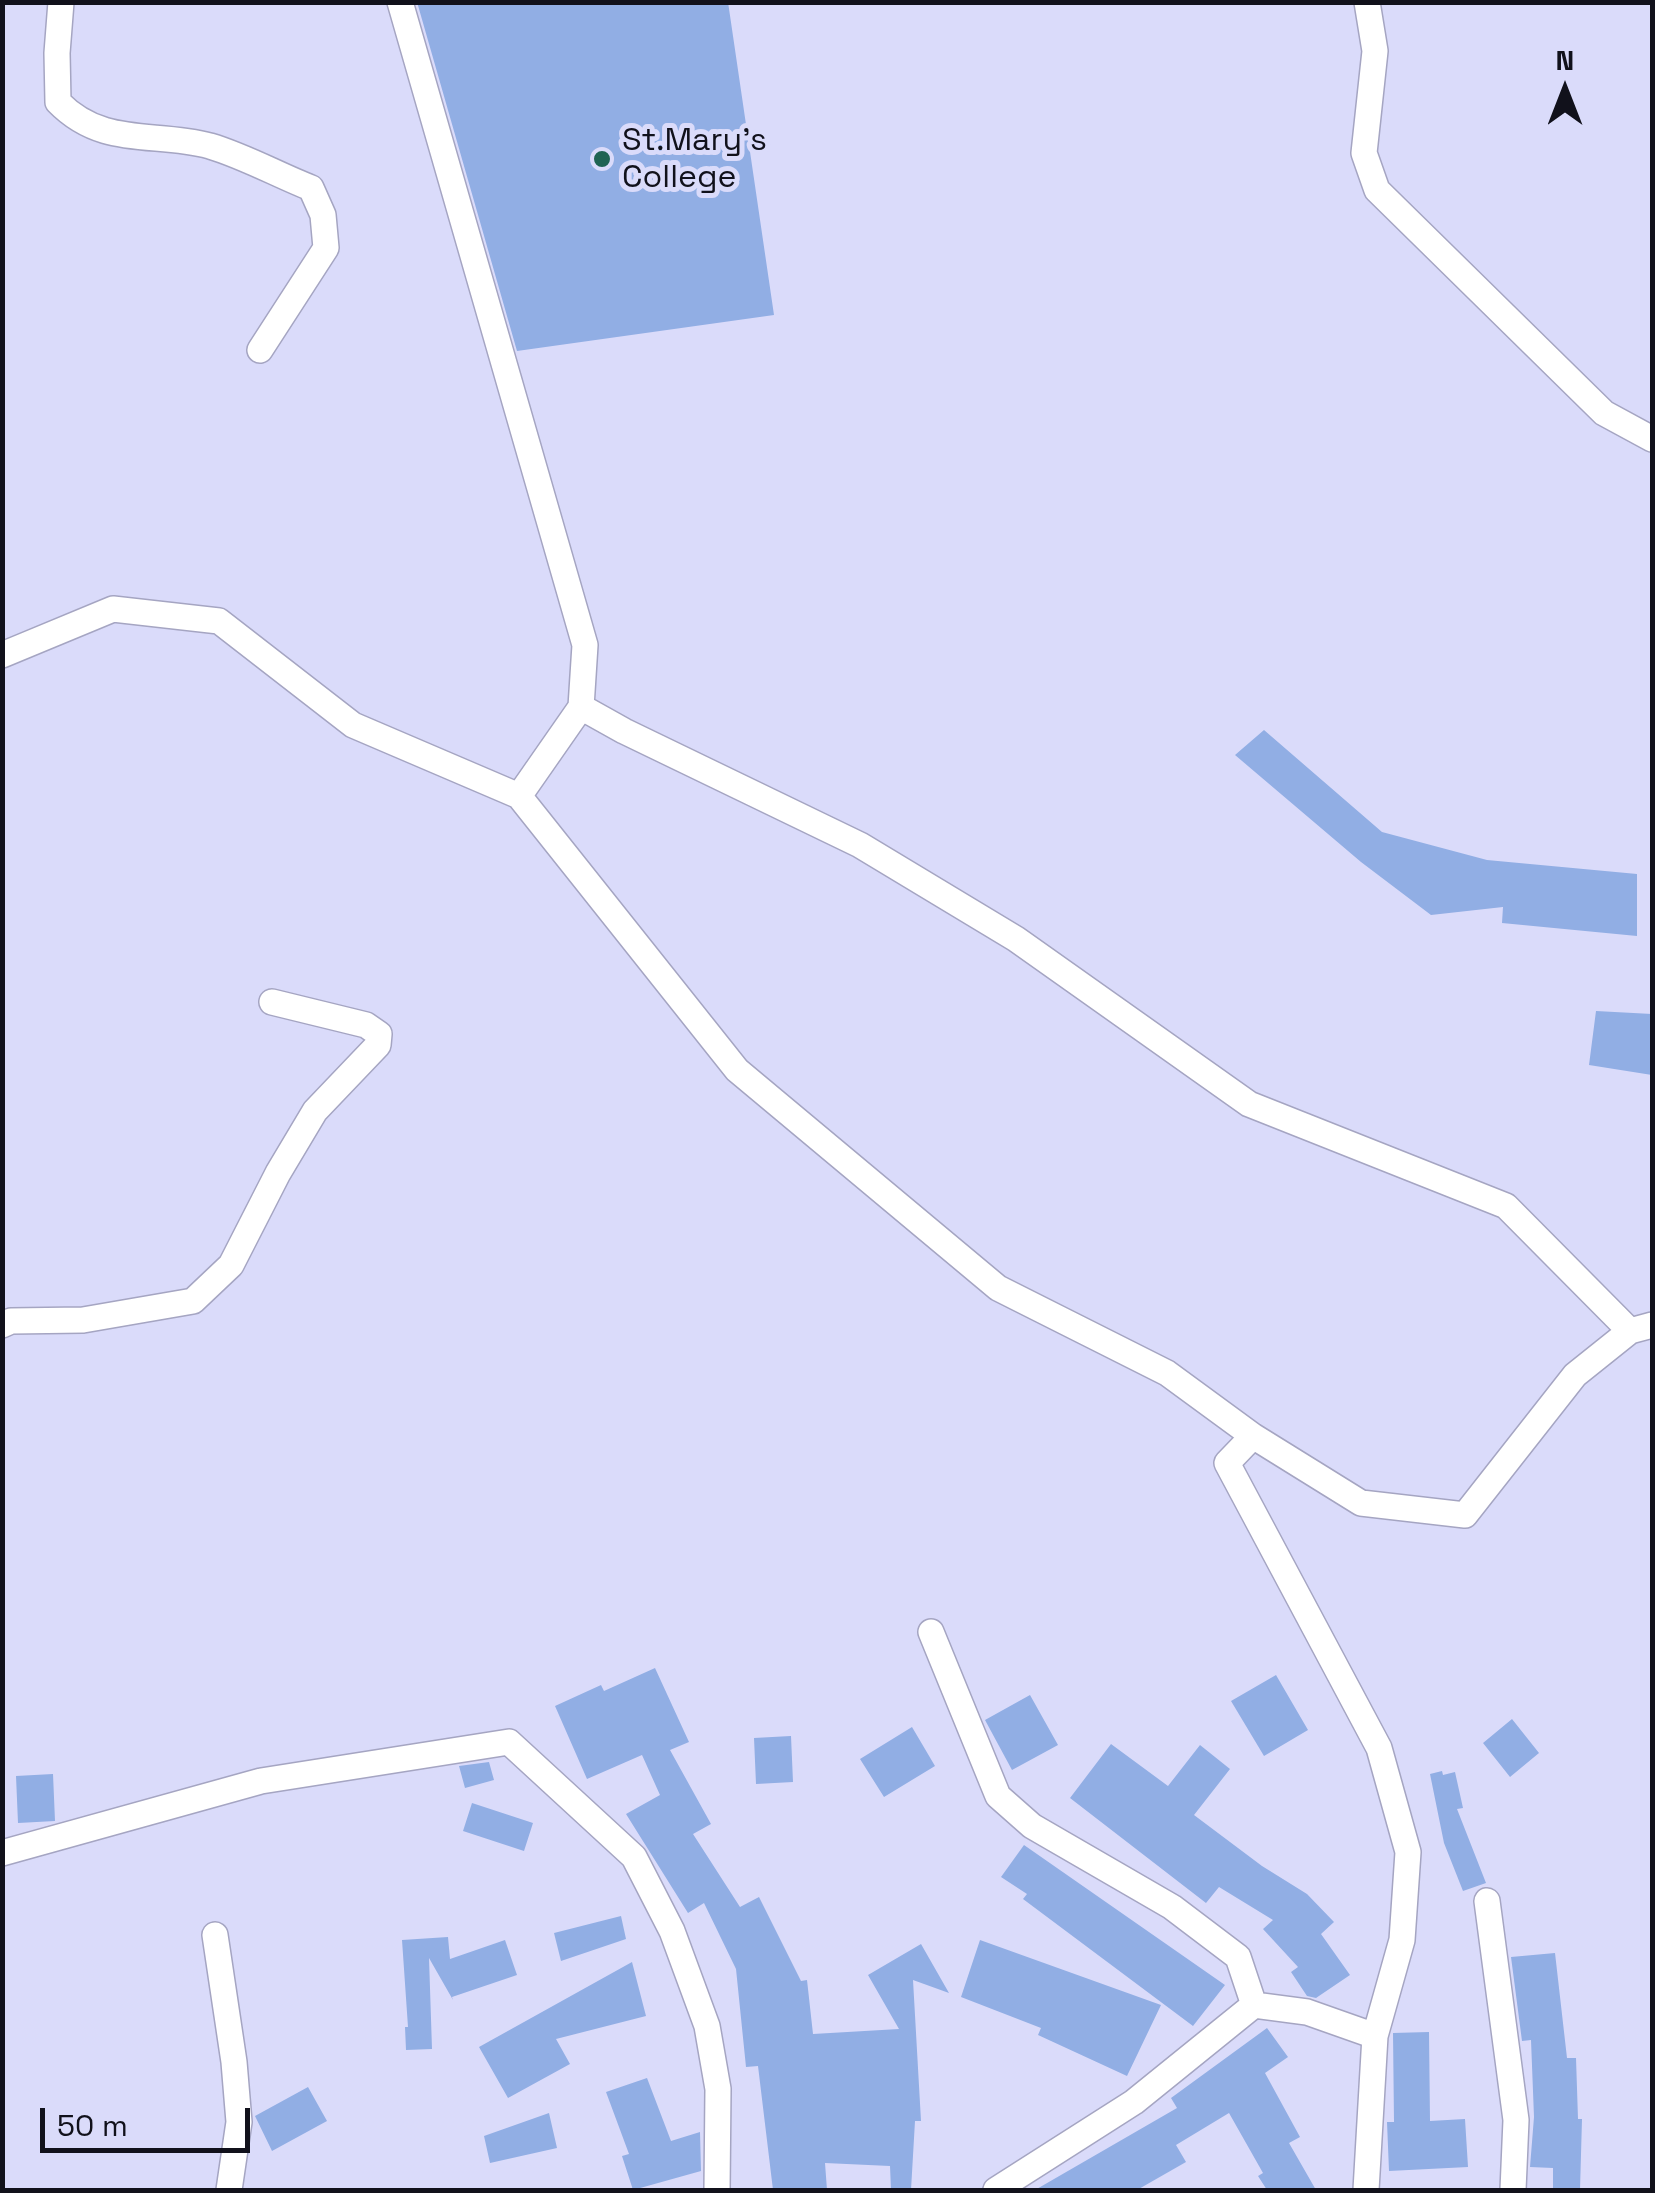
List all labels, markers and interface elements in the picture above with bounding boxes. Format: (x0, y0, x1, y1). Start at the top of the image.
north arrow (1515, 40, 1615, 140)
text: N (1556, 42, 1574, 78)
place label: St.Mary's College (622, 122, 767, 197)
marker: St.Mary's College (591, 148, 613, 170)
scale bar (45, 2088, 255, 2150)
text: 50 m (57, 2106, 128, 2145)

